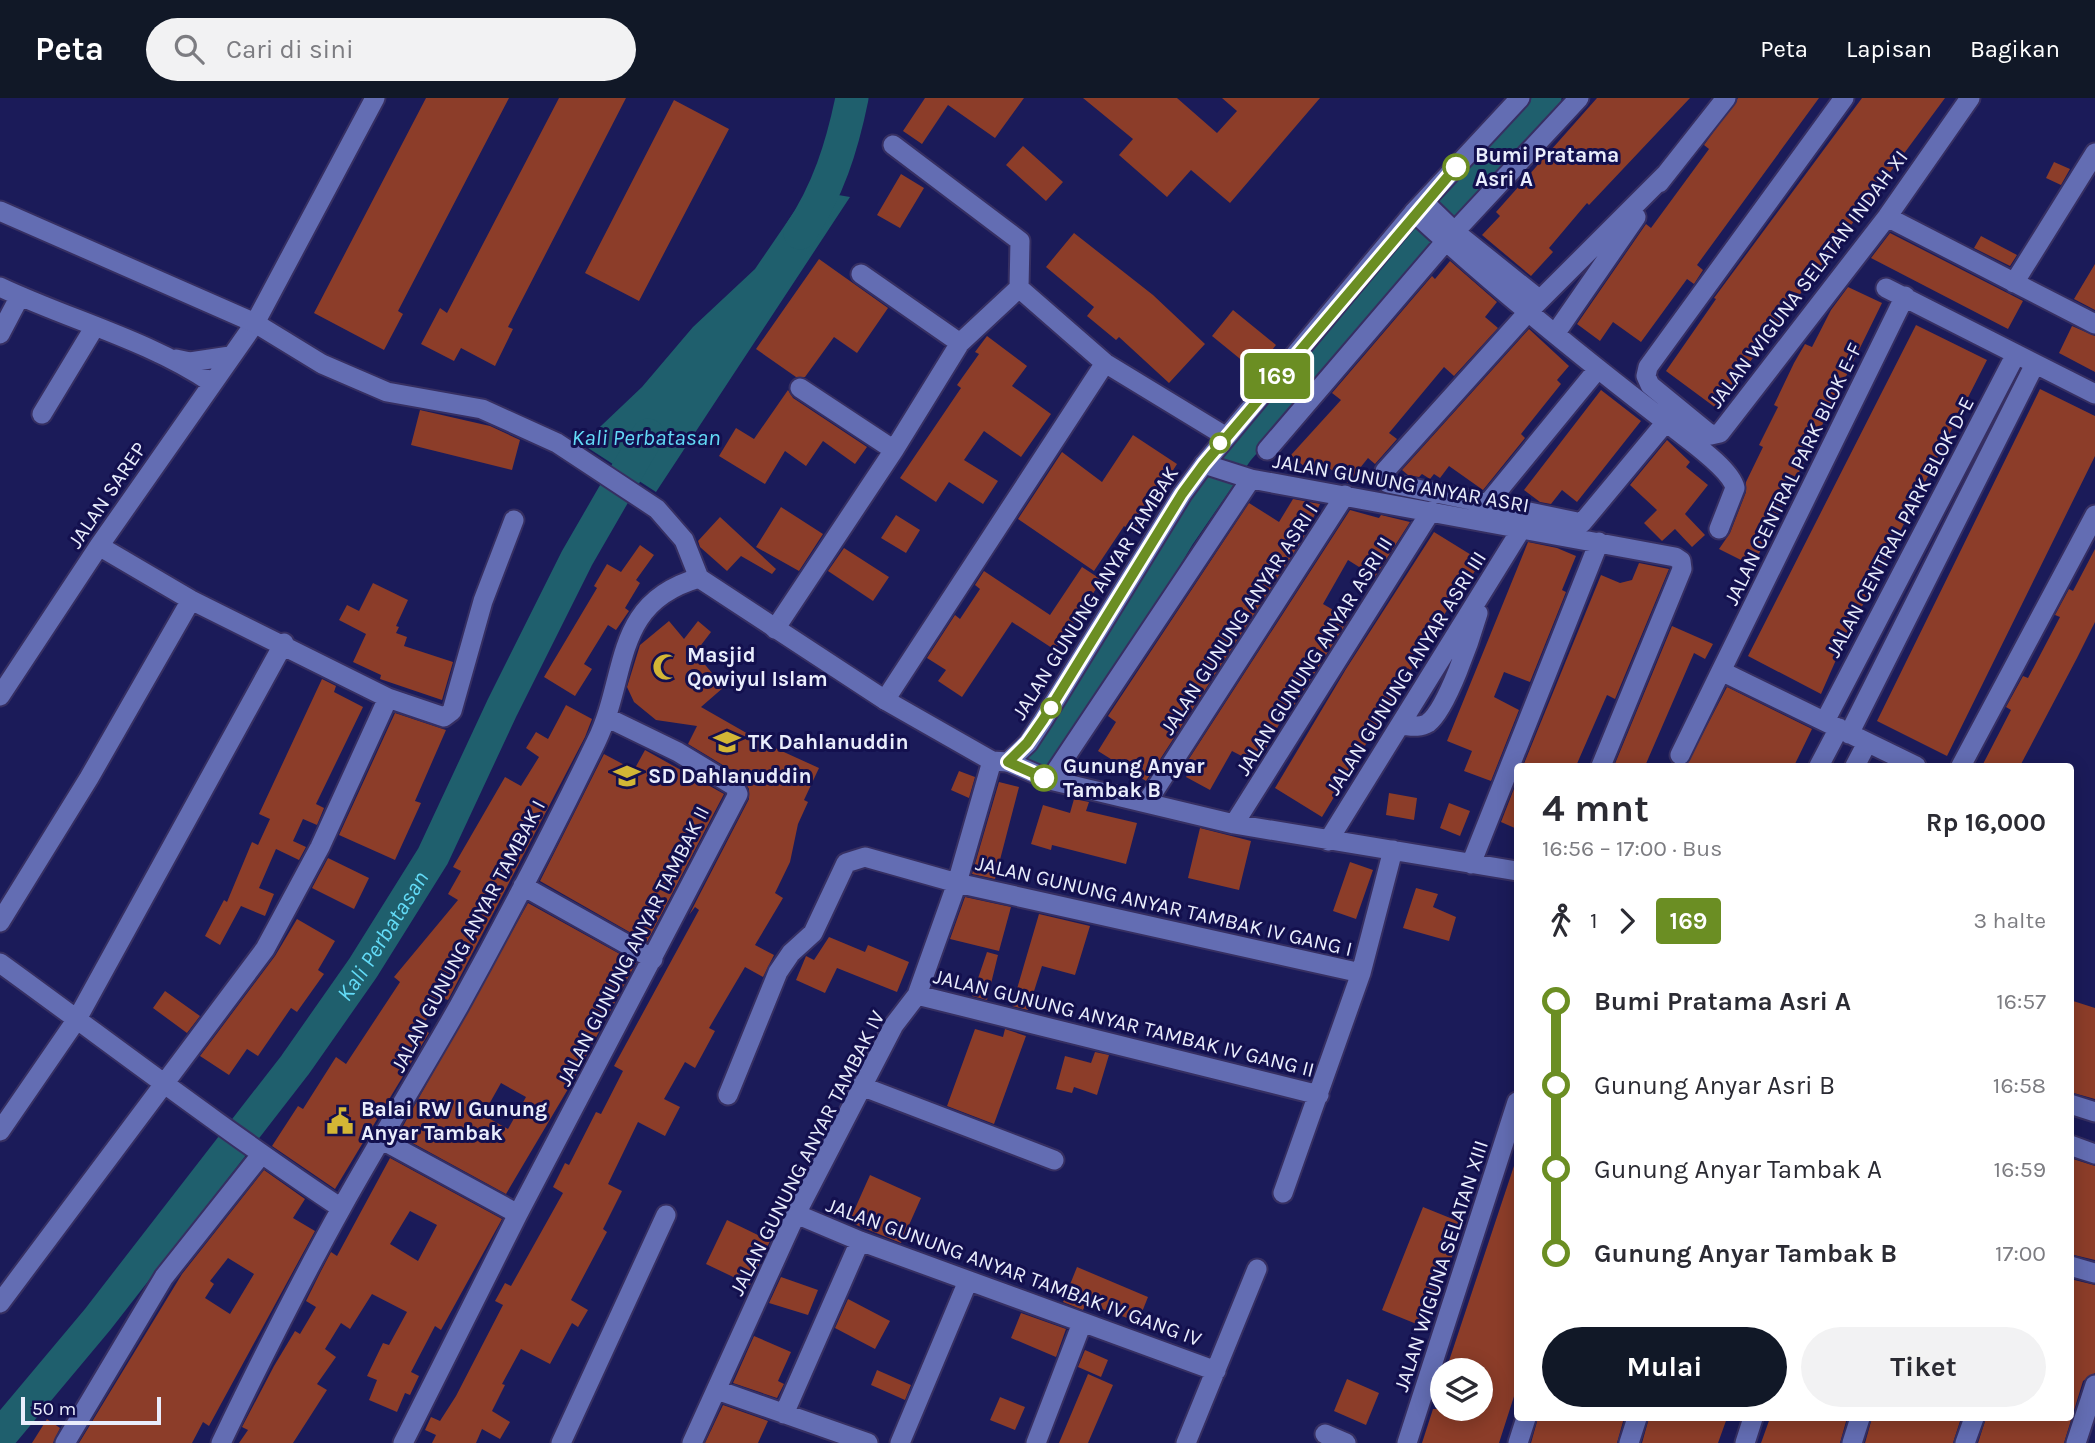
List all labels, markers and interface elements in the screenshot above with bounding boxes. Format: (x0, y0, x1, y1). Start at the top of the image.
search box (146, 18, 636, 81)
text: Peta (35, 30, 104, 68)
icon: search (170, 30, 208, 68)
text: Cari di sini (226, 34, 354, 65)
text: Peta (1760, 35, 1808, 63)
text: Lapisan (1846, 35, 1932, 63)
text: Bagikan (1970, 35, 2060, 63)
place label: Bumi Pratama Asri A (1475, 143, 1619, 191)
street label: JALAN WIGUNA SELATAN INDAH XI (1703, 146, 1913, 412)
marker: Bumi Pratama Asri A (1443, 154, 1469, 180)
street label: JALAN CENTRAL PARK BLOK E-F (1719, 339, 1867, 609)
line badge: 169 (1237, 353, 1317, 399)
text: 169 (1258, 362, 1296, 390)
street label: JALAN CENTRAL PARK BLOK D-E (1821, 393, 1979, 661)
water label: Kali Perbatasan (571, 424, 721, 451)
unlabelled marker (1210, 433, 1230, 453)
street label: JALAN SAREP (63, 437, 151, 553)
street label: JALAN GUNUNG ANYAR ASRI (1271, 449, 1531, 517)
street label: JALAN GUNUNG ANYAR TAMBAK (1007, 462, 1183, 724)
street label: JALAN GUNUNG ANYAR ASRI I (1155, 499, 1323, 739)
street label: JALAN GUNUNG ANYAR ASRI II (1231, 532, 1397, 780)
street label: JALAN GUNUNG ANYAR ASRI III (1321, 547, 1491, 799)
place label: Masjid Qowiyul Islam (687, 643, 828, 691)
mosque icon: Masjid Qowiyul Islam (651, 652, 681, 682)
unlabelled marker (1041, 698, 1061, 718)
school or university icon: TK Dahlanuddin (712, 727, 742, 757)
place label: TK Dahlanuddin (748, 730, 909, 754)
place label: Gunung Anyar Tambak B (1063, 754, 1205, 802)
school or university icon: SD Dahlanuddin (612, 761, 642, 791)
place label: SD Dahlanuddin (648, 764, 812, 788)
marker: Gunung Anyar Tambak B (1031, 765, 1057, 791)
text: 4 mnt (1542, 786, 1649, 831)
street label: JALAN GUNUNG ANYAR TAMBAK I (386, 796, 550, 1076)
street label: JALAN GUNUNG ANYAR TAMBAK II (552, 802, 714, 1090)
text: Rp 16,000 (1926, 807, 2046, 838)
text: 16:56 – 17:00 · Bus (1542, 835, 1722, 862)
street label: JALAN GUNUNG ANYAR TAMBAK IV GANG I (973, 851, 1355, 961)
water label: Kali Perbatasan (331, 866, 434, 1006)
icon: walk (1542, 902, 1580, 940)
icon: forward (1608, 902, 1646, 940)
text: 1 (1590, 907, 1598, 934)
text: 169 (1670, 907, 1707, 935)
text: 3 halte (1974, 907, 2046, 934)
street label: JALAN GUNUNG ANYAR TAMBAK IV GANG II (931, 964, 1317, 1082)
text: Bumi Pratama Asri A (1594, 986, 1851, 1017)
text: 16:57 (1996, 988, 2046, 1015)
street label: JALAN GUNUNG ANYAR TAMBAK IV (724, 1006, 890, 1299)
text: Gunung Anyar Asri B (1594, 1070, 1835, 1101)
text: 16:58 (1993, 1072, 2046, 1099)
place label: Balai RW I Gunung Anyar Tambak (361, 1097, 547, 1145)
public building icon: Balai RW I Gunung Anyar Tambak (325, 1106, 355, 1136)
street label: JALAN WIGUNA SELATAN XIII (1389, 1137, 1493, 1395)
text: Gunung Anyar Tambak A (1594, 1154, 1882, 1185)
text: 16:59 (1994, 1156, 2046, 1183)
street label: JALAN GUNUNG ANYAR TAMBAK IV GANG IV (823, 1193, 1205, 1351)
text: Gunung Anyar Tambak B (1594, 1238, 1897, 1269)
text: 17:00 (1995, 1240, 2046, 1267)
button: Mulai (1542, 1327, 1787, 1407)
button: Tiket (1801, 1327, 2046, 1407)
map controls (1430, 1358, 1493, 1421)
button: layers (1430, 1358, 1493, 1421)
scale bar (21, 1394, 161, 1426)
text: 50 m (32, 1398, 76, 1420)

